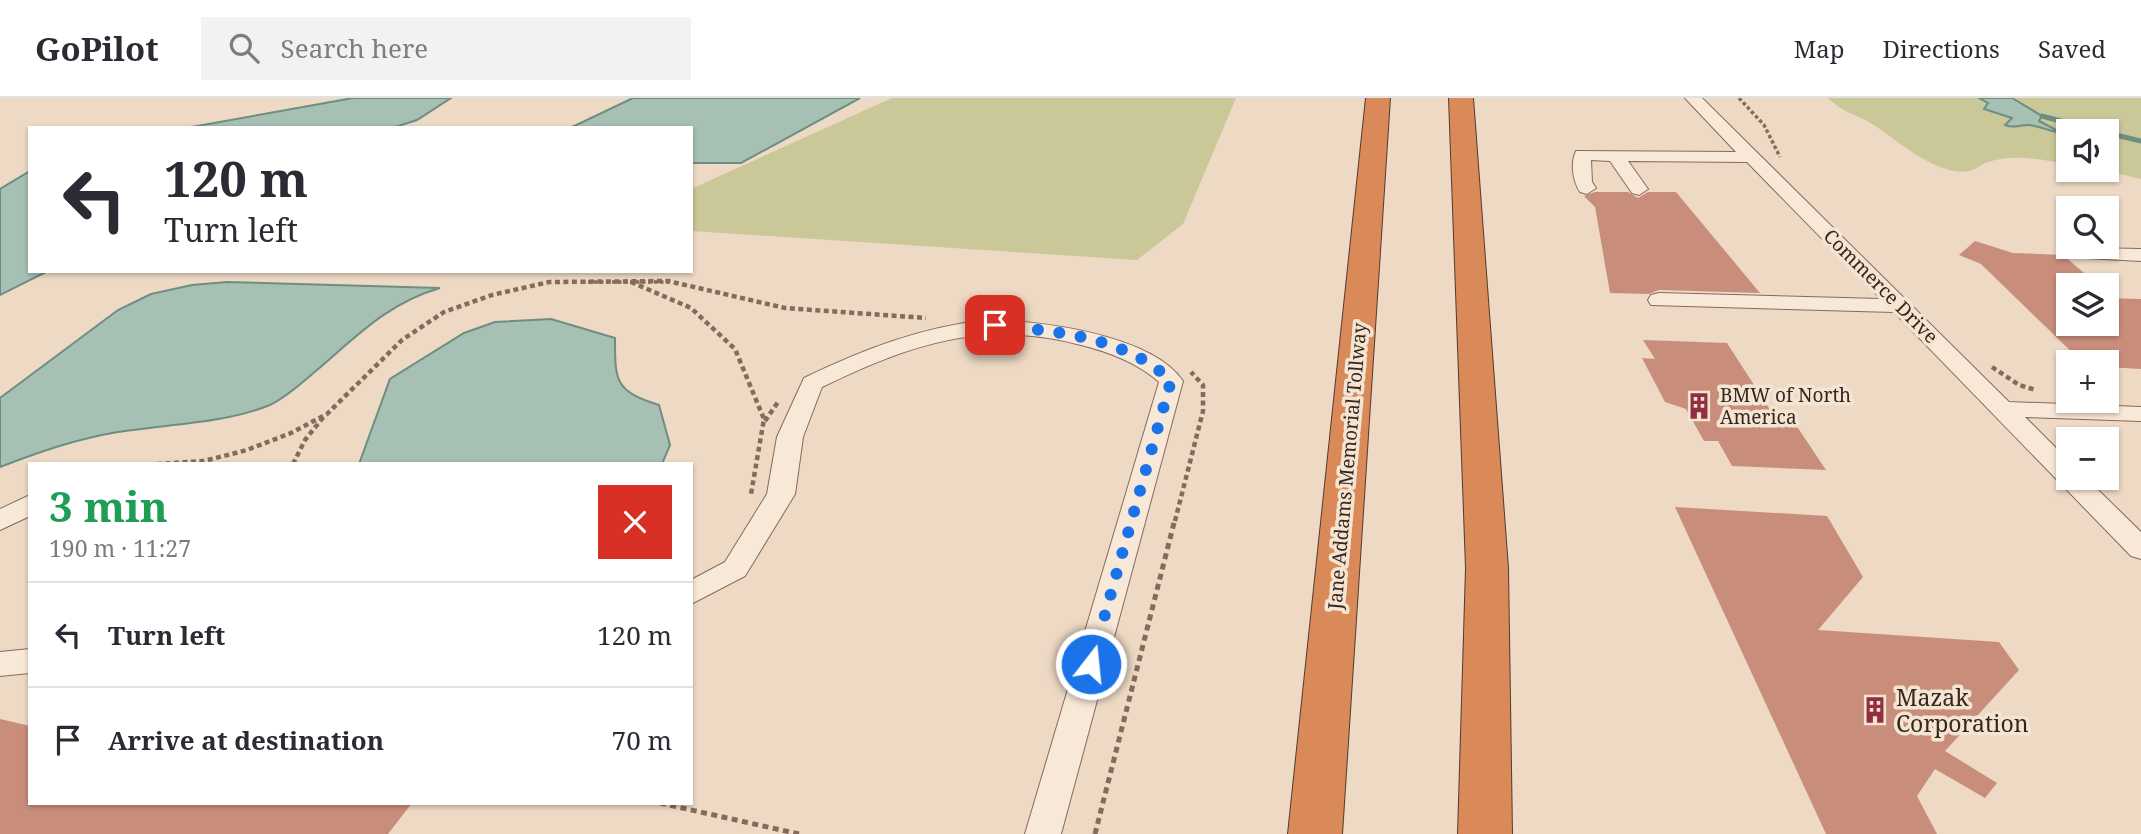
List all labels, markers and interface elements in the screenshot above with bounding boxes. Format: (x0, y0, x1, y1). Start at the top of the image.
search box (201, 17, 691, 80)
text: GoPilot (35, 26, 159, 71)
icon: search (225, 29, 263, 67)
text: Search here (281, 30, 428, 66)
text: Map (1794, 32, 1845, 65)
text: Directions (1883, 32, 2000, 65)
text: Saved (2038, 32, 2106, 65)
map controls (2056, 119, 2119, 490)
button: sound (2056, 119, 2119, 182)
text: 120 m (164, 145, 308, 211)
icon: left (49, 154, 140, 245)
button: search (2056, 196, 2119, 259)
text: Turn left (164, 208, 298, 251)
street label: Commerce Drive (1818, 223, 1944, 349)
button: layers (2056, 273, 2119, 336)
pin (965, 295, 1025, 355)
icon: arrive (976, 306, 1014, 344)
street label: Jane Addams Memorial Tollway (1321, 321, 1373, 611)
button: + (2056, 350, 2119, 413)
place label: BMW of North America (1720, 382, 1851, 430)
building icon: BMW of North America (1684, 391, 1714, 421)
button: − (2056, 427, 2119, 490)
text: 3 min (49, 477, 168, 534)
button: close (598, 485, 672, 559)
text: 190 m · 11:27 (49, 532, 191, 564)
icon: left (49, 616, 87, 654)
text: Turn left (108, 617, 225, 653)
text: 120 m (597, 617, 672, 653)
position arrow (1054, 627, 1128, 701)
place label: Mazak Corporation (1896, 681, 2029, 739)
building icon: Mazak Corporation (1860, 695, 1890, 725)
icon: arrive (49, 721, 87, 759)
text: Arrive at destination (108, 722, 384, 758)
text: 70 m (612, 722, 672, 758)

